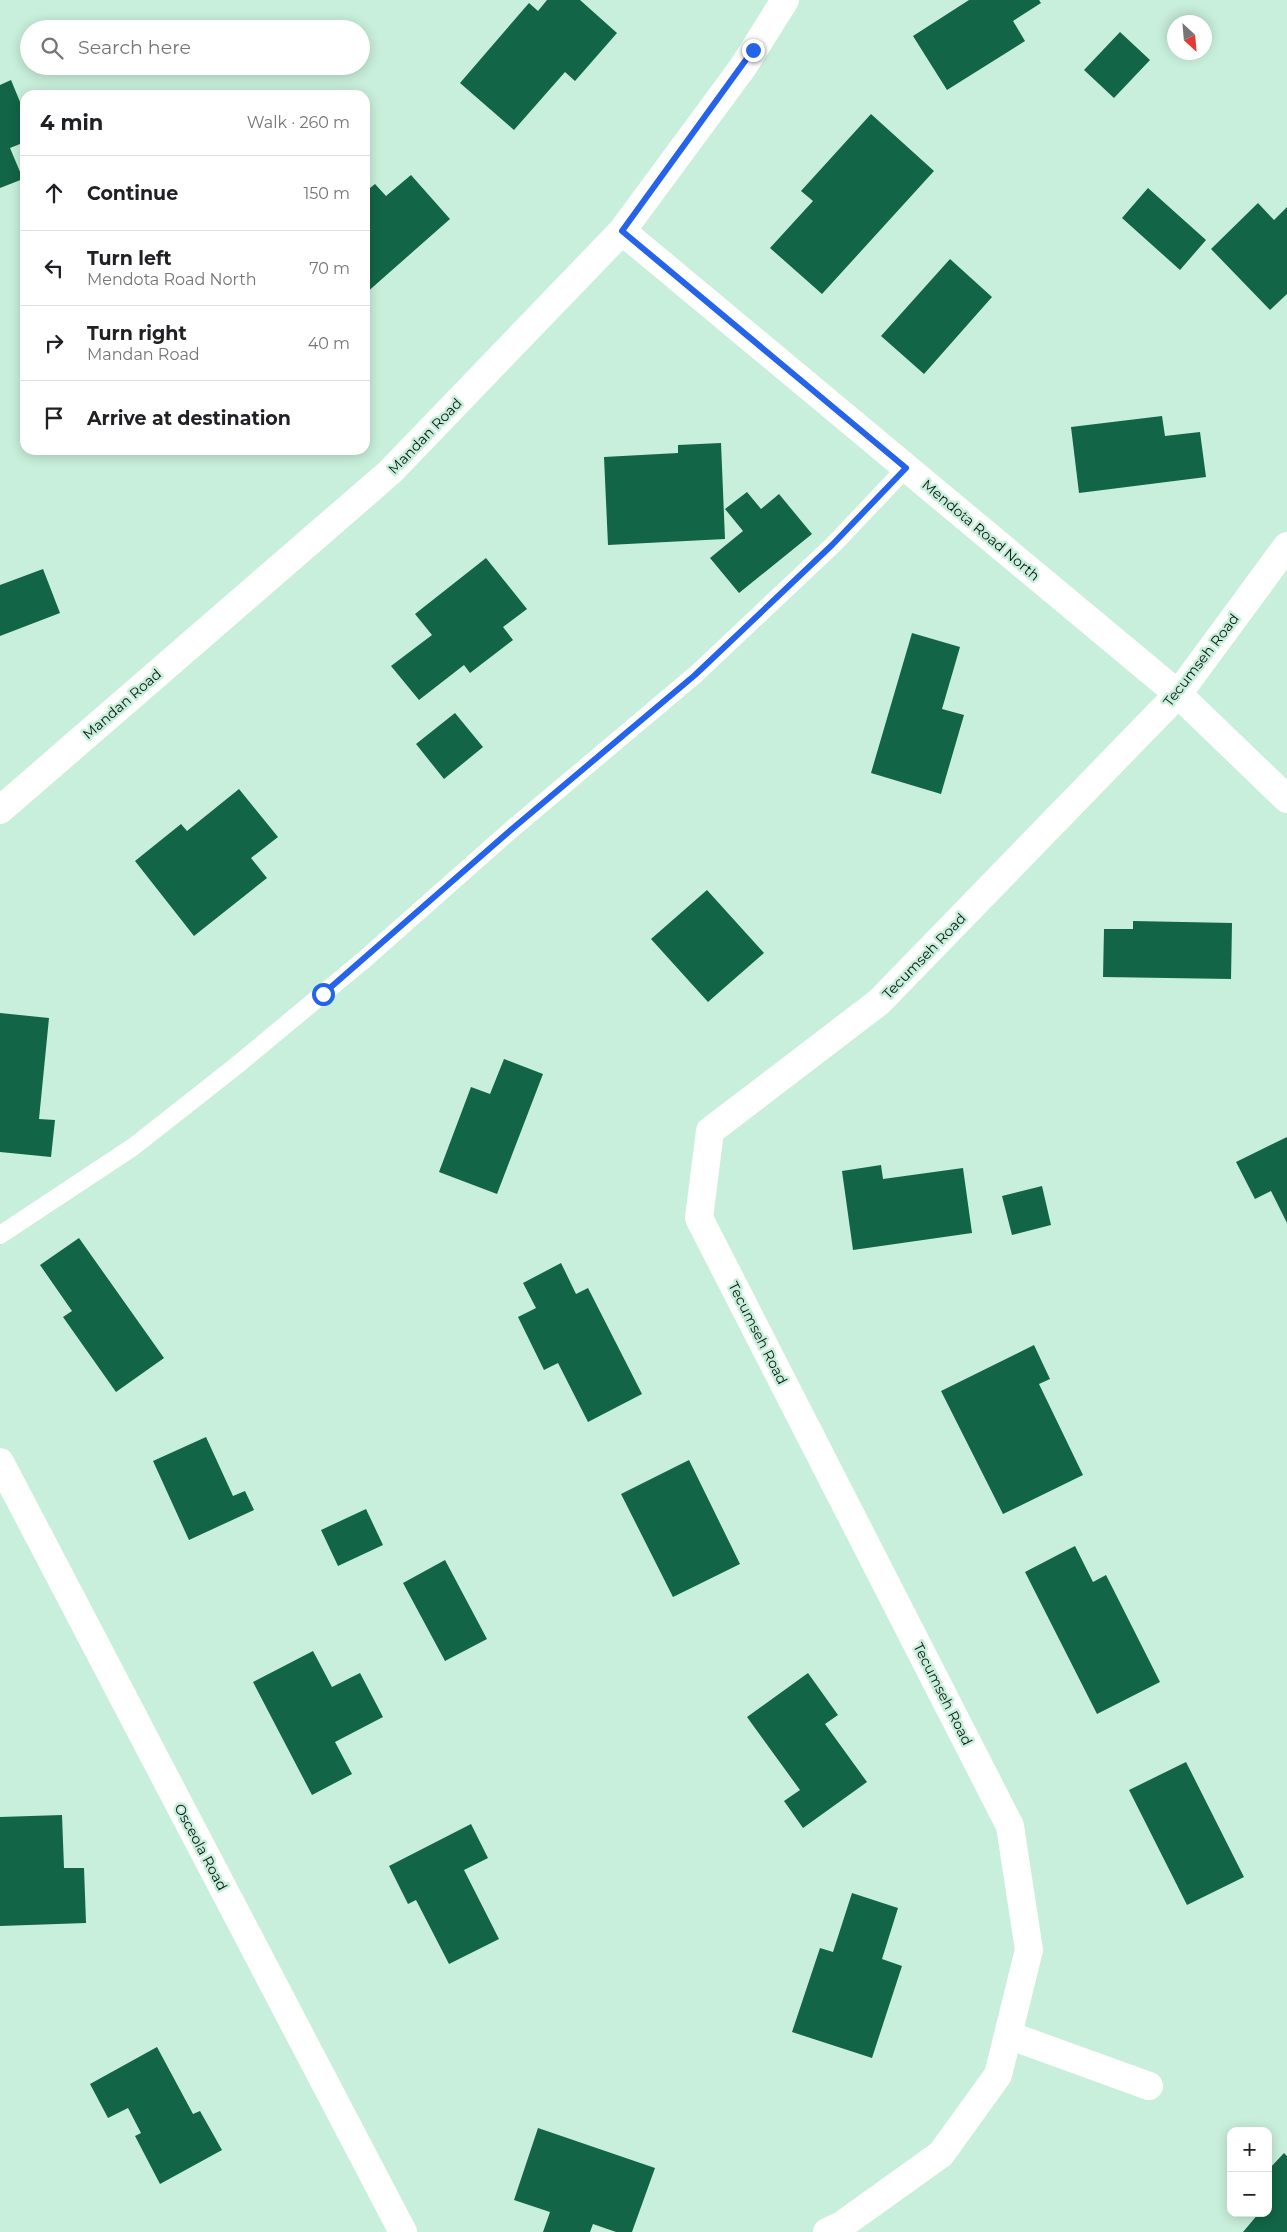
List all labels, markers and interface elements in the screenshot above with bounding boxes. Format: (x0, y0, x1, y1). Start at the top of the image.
north arrow (1167, 15, 1212, 60)
search box (20, 20, 370, 75)
icon: search (38, 34, 66, 62)
text: Search here (78, 36, 191, 59)
route end (742, 39, 765, 62)
text: 4 min (40, 110, 103, 135)
text: Walk · 260 m (247, 113, 350, 132)
icon: ahead (40, 179, 68, 207)
text: Continue (87, 182, 178, 205)
text: 150 m (303, 184, 350, 203)
text: Turn left (87, 247, 172, 270)
icon: left (40, 254, 68, 282)
text: 70 m (309, 259, 350, 278)
text: Mendota Road North (87, 270, 256, 289)
text: Turn right (87, 322, 187, 345)
icon: right (40, 329, 68, 357)
text: 40 m (308, 334, 350, 353)
text: Mandan Road (87, 345, 200, 364)
street label: Mandan Road (384, 394, 466, 478)
icon: arrive (40, 404, 68, 432)
text: Arrive at destination (87, 407, 291, 430)
street label: Mendota Road North (918, 475, 1044, 585)
street label: Tecumseh Road (1159, 610, 1243, 710)
street label: Mandan Road (79, 665, 165, 743)
street label: Tecumseh Road (878, 909, 970, 1003)
route start (312, 983, 335, 1006)
street label: Tecumseh Road (724, 1279, 792, 1387)
street label: Tecumseh Road (909, 1640, 977, 1748)
street label: Osceola Road (171, 1800, 231, 1894)
map controls (1227, 2127, 1272, 2217)
button: + (1227, 2127, 1272, 2172)
button: − (1227, 2172, 1272, 2217)

